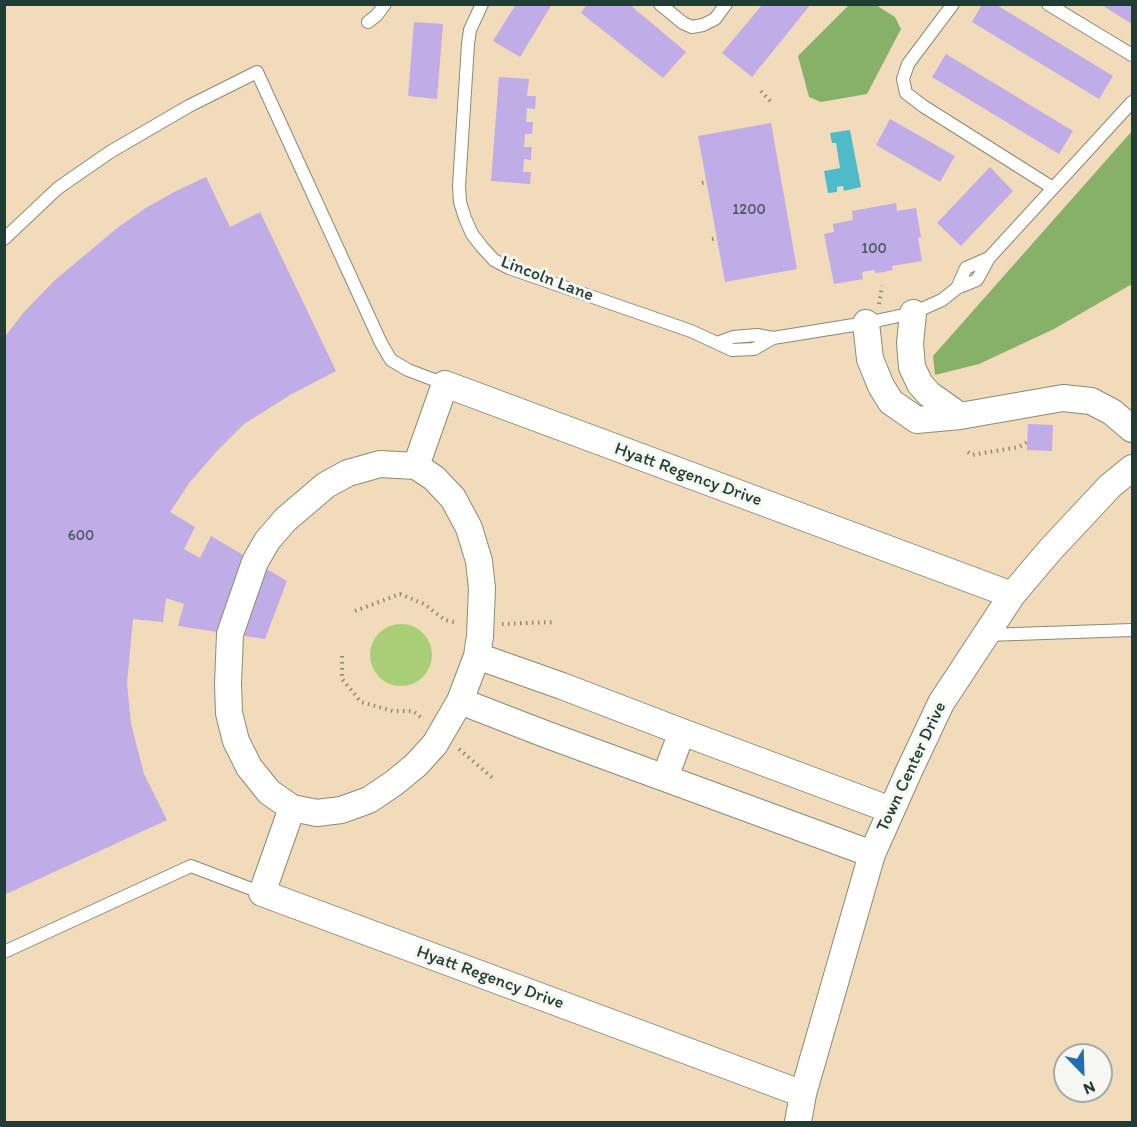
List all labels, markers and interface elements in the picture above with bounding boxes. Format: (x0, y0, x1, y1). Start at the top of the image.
house number: 1200 (732, 201, 766, 219)
house number: 100 (861, 240, 887, 258)
street label: Lincoln Lane (498, 251, 596, 307)
street label: Hyatt Regency Drive (611, 438, 765, 512)
house number: 600 (68, 527, 94, 545)
street label: Town Center Drive (872, 699, 952, 835)
street label: Hyatt Regency Drive (413, 941, 567, 1015)
north arrow (1053, 1043, 1113, 1103)
text: N (1081, 1077, 1098, 1099)

